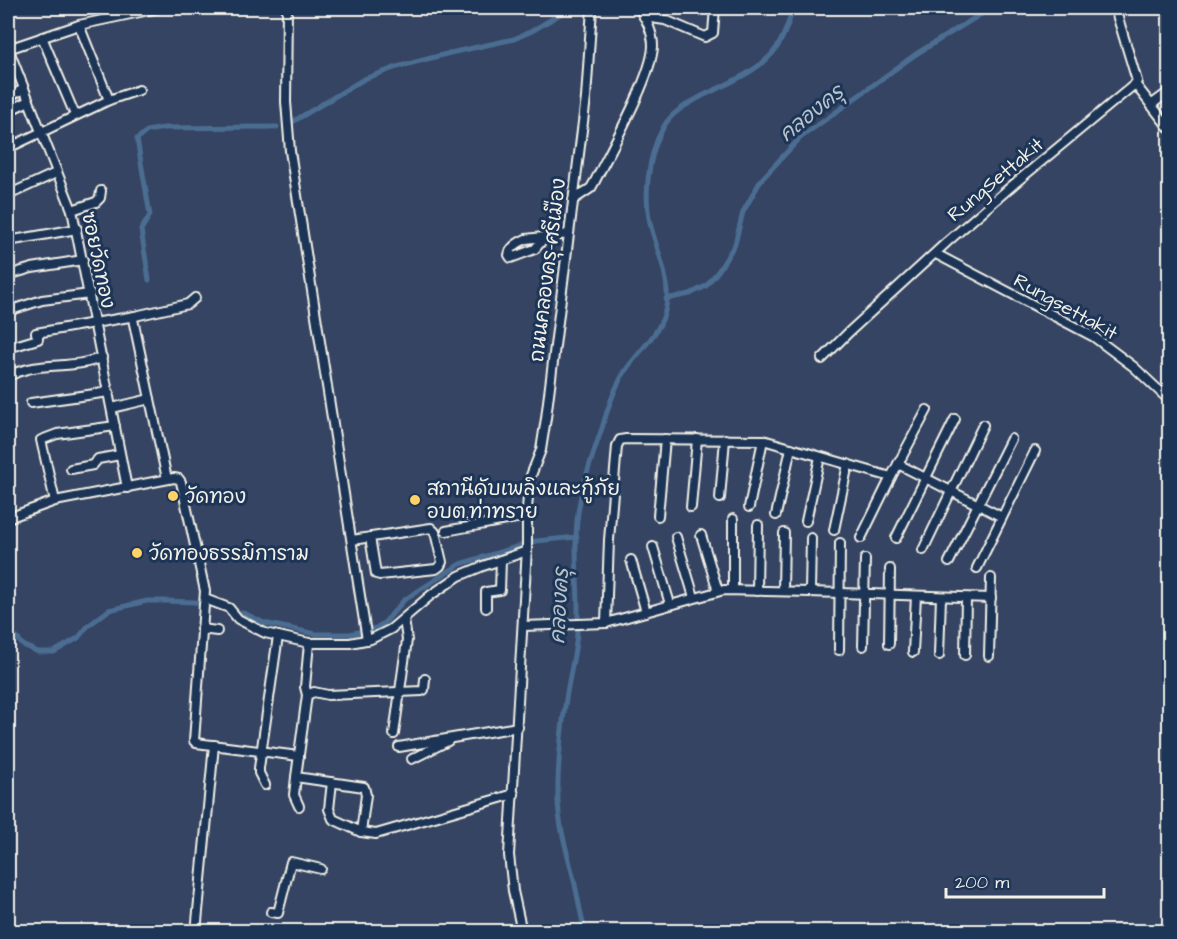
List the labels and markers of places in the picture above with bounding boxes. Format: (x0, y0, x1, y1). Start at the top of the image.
place label: สถานีดับเพลิงและกู้ภัย อบต.ท่าทราย (427, 475, 620, 526)
place label: วัดทอง (185, 483, 246, 511)
marker: วัดทอง (166, 489, 180, 503)
marker: สถานีดับเพลิงและกู้ภัย อบต.ท่าทราย (408, 493, 422, 507)
place label: วัดทองธรรมิการาม (149, 540, 309, 568)
marker: วัดทองธรรมิการาม (130, 546, 144, 560)

